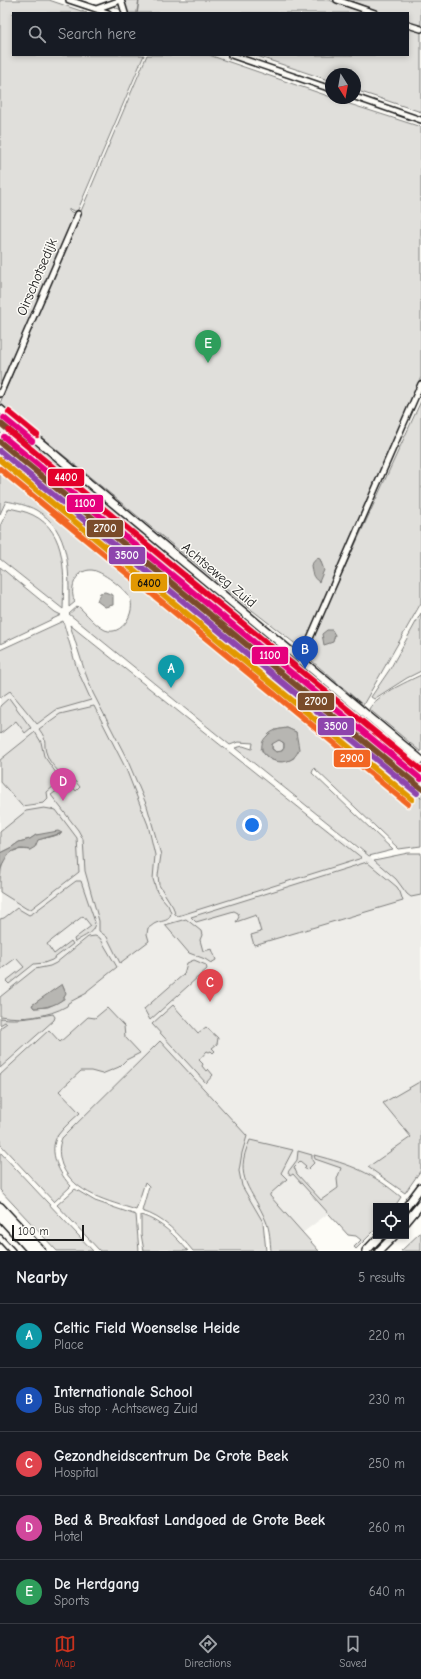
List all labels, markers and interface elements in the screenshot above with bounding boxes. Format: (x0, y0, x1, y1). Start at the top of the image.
search box (12, 12, 409, 56)
icon: search (26, 23, 48, 45)
text: Search here (58, 25, 136, 43)
north arrow (325, 68, 361, 104)
street label: Oirschotsedijk (13, 235, 61, 318)
pin: E (195, 330, 221, 363)
line badge: 4400 (47, 468, 85, 487)
text: 4400 (55, 471, 77, 484)
line badge: 1100 (66, 494, 104, 513)
text: 1100 (74, 497, 96, 510)
line badge: 2700 (86, 519, 124, 538)
text: 2700 (94, 522, 116, 535)
street label: Achtseweg Zuid (178, 539, 260, 611)
line badge: 3500 (108, 546, 146, 565)
text: 3500 (115, 549, 139, 562)
line badge: 6400 (130, 573, 168, 592)
text: 6400 (137, 577, 161, 590)
pin: B (292, 636, 318, 669)
line badge: 1100 (251, 646, 289, 665)
text: 1100 (259, 649, 281, 662)
pin: A (158, 655, 184, 688)
line badge: 2700 (297, 692, 335, 711)
text: 2700 (305, 695, 327, 708)
line badge: 3500 (317, 717, 355, 736)
text: 3500 (324, 720, 348, 733)
line badge: 2900 (333, 749, 371, 768)
text: 2900 (340, 752, 364, 765)
pin: D (50, 768, 76, 801)
your location (242, 815, 262, 835)
pin: C (197, 969, 223, 1002)
map controls (373, 1203, 409, 1239)
button: locate (373, 1203, 409, 1239)
scale bar (12, 1223, 84, 1242)
text: 100 m (18, 1225, 49, 1238)
text: Nearby (16, 1268, 67, 1287)
text: 5 results (358, 1270, 405, 1285)
text: Celtic Field Woenselse Heide (54, 1319, 240, 1337)
text: A (25, 1328, 33, 1343)
text: 220 m (368, 1328, 405, 1343)
text: Place (54, 1337, 84, 1352)
text: Internationale School (54, 1383, 193, 1401)
text: B (25, 1392, 33, 1407)
text: 230 m (369, 1392, 405, 1407)
text: Bus stop · Achtseweg Zuid (54, 1401, 198, 1416)
text: Gezondheidscentrum De Grote Beek (54, 1447, 288, 1465)
text: C (25, 1456, 33, 1471)
text: 250 m (368, 1456, 405, 1471)
text: Hospital (54, 1465, 98, 1480)
text: Bed & Breakfast Landgoed de Grote Beek (54, 1511, 325, 1529)
text: D (25, 1520, 33, 1535)
text: 260 m (368, 1520, 405, 1535)
text: Hotel (54, 1529, 83, 1544)
text: De Herdgang (54, 1575, 140, 1593)
text: E (25, 1584, 33, 1599)
text: 640 m (369, 1584, 405, 1599)
text: Sports (54, 1593, 89, 1608)
tab: Map (54, 1633, 76, 1670)
tab: Directions (184, 1633, 231, 1670)
tab: Saved (339, 1633, 367, 1670)

